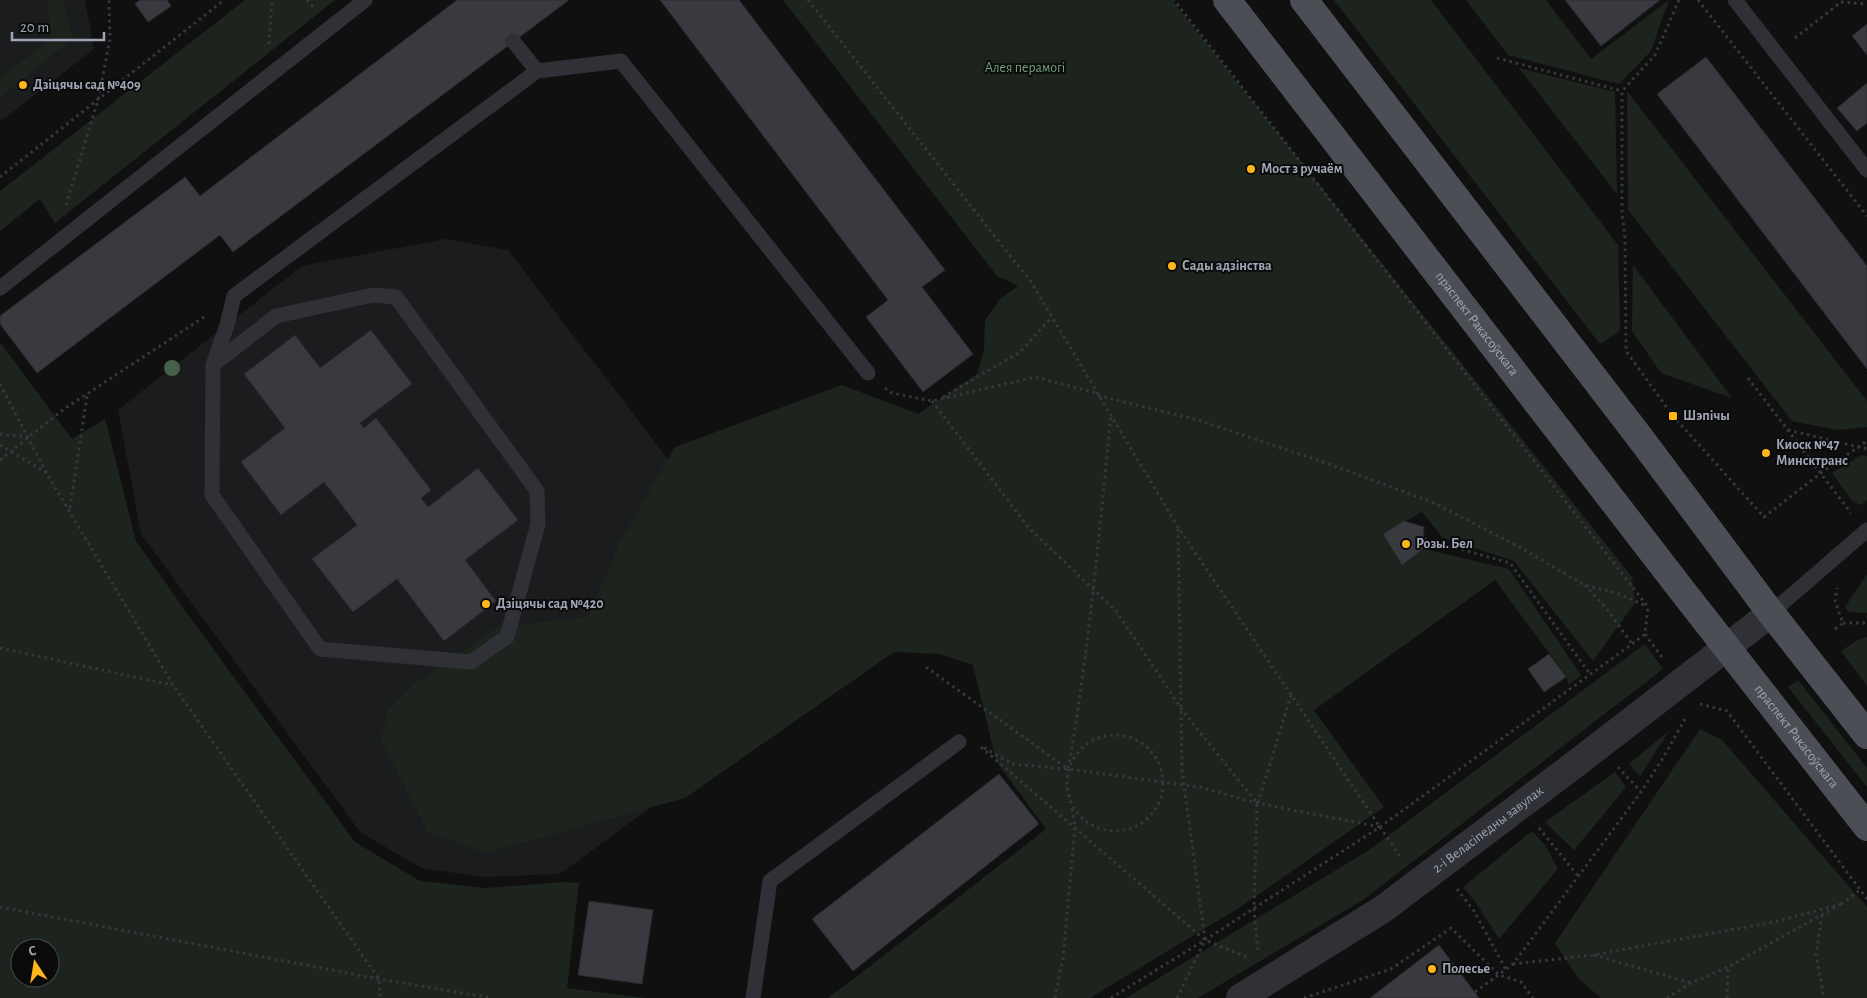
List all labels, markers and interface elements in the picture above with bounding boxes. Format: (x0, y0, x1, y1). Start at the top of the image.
scale bar (12, 10, 105, 42)
text: 20 m (20, 20, 49, 35)
park label: Алея перамогі (985, 61, 1065, 75)
place label: Дзіцячы сад №409 (33, 78, 141, 92)
marker: Дзіцячы сад №409 (17, 79, 29, 91)
place label: Мост з ручаём (1261, 162, 1343, 176)
marker: Мост з ручаём (1245, 163, 1257, 175)
place label: Сады адзінства (1182, 259, 1272, 273)
marker: Сады адзінства (1166, 260, 1178, 272)
street label: праспект Ракасоўскага (1432, 269, 1521, 379)
place label: Шэпічы (1683, 409, 1730, 423)
marker: Шэпічы (1667, 410, 1679, 422)
place label: Киоск №47 Минсктранс (1776, 438, 1848, 468)
marker: Киоск №47 Минсктранс (1760, 447, 1772, 459)
place label: Розы. Бел (1416, 537, 1473, 551)
marker: Розы. Бел (1400, 538, 1412, 550)
place label: Дзіцячы сад №420 (496, 597, 604, 611)
marker: Дзіцячы сад №420 (480, 598, 492, 610)
street label: праспект Ракасоўскага (1752, 682, 1841, 791)
street label: 2-і Веласіпедны завулак (1430, 783, 1546, 876)
north arrow (10, 938, 60, 988)
text: С (27, 944, 38, 959)
place label: Полесье (1442, 962, 1490, 976)
marker: Полесье (1426, 963, 1438, 975)

